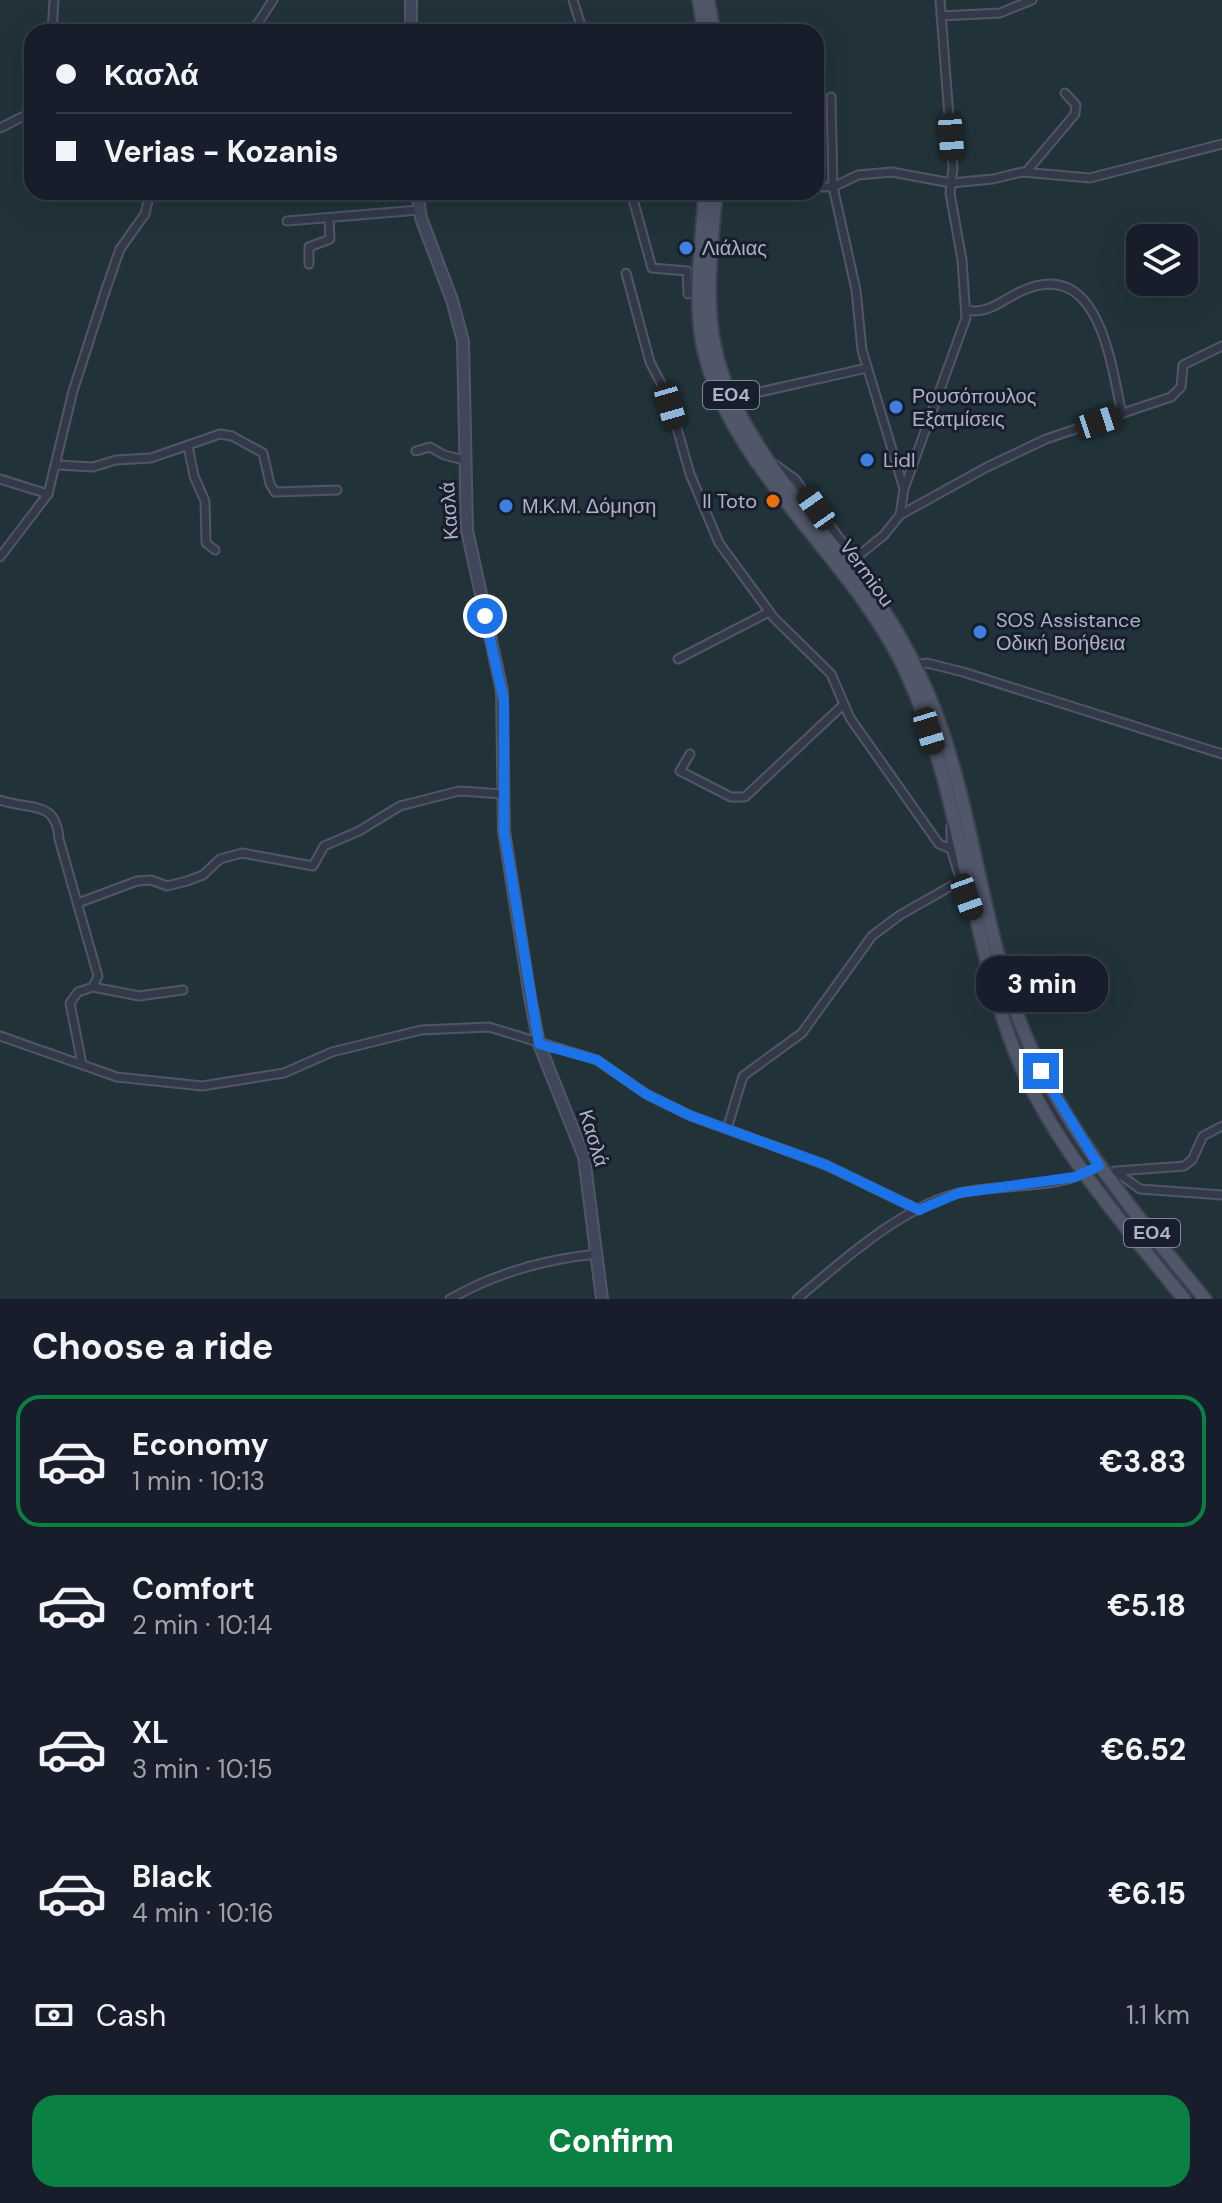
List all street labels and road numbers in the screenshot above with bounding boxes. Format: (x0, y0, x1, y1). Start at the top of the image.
road number: ΕΟ4 (703, 381, 759, 409)
street label: Κασλά (434, 481, 464, 541)
street label: Vermiou (834, 534, 900, 612)
street label: Κασλά (573, 1106, 615, 1170)
road number: ΕΟ4 (1124, 1219, 1180, 1247)

